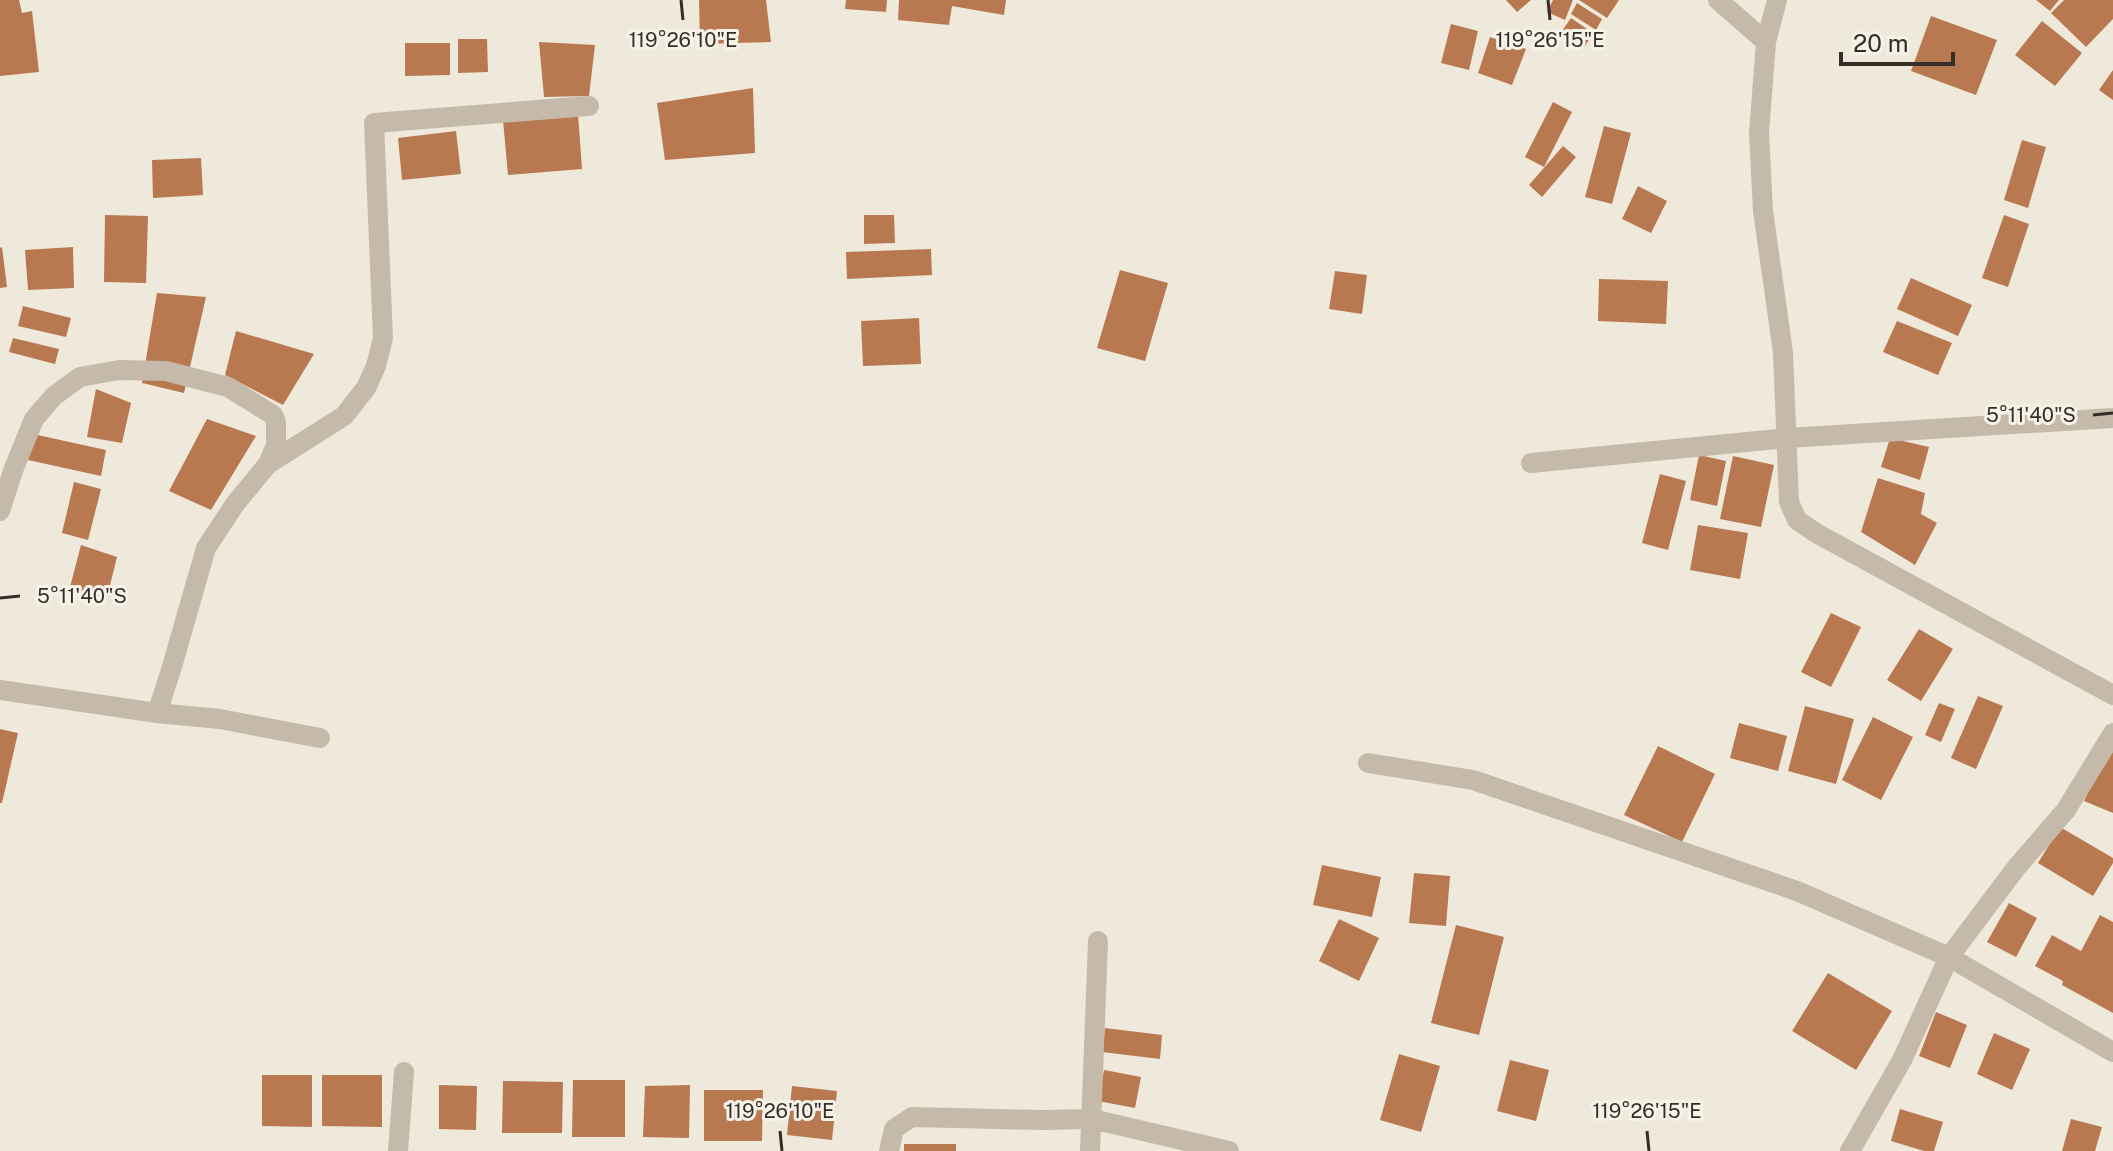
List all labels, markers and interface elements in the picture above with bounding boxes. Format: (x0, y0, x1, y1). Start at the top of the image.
scale bar (1841, 16, 1953, 66)
text: 119°26'10"E (629, 28, 737, 52)
text: 119°26'15"E (1495, 28, 1605, 52)
text: 20 m (1853, 29, 1909, 57)
text: 5°11'40"S (1986, 403, 2076, 427)
text: 5°11'40"S (37, 584, 127, 608)
text: 119°26'10"E (726, 1099, 834, 1123)
text: 119°26'15"E (1592, 1099, 1702, 1123)

